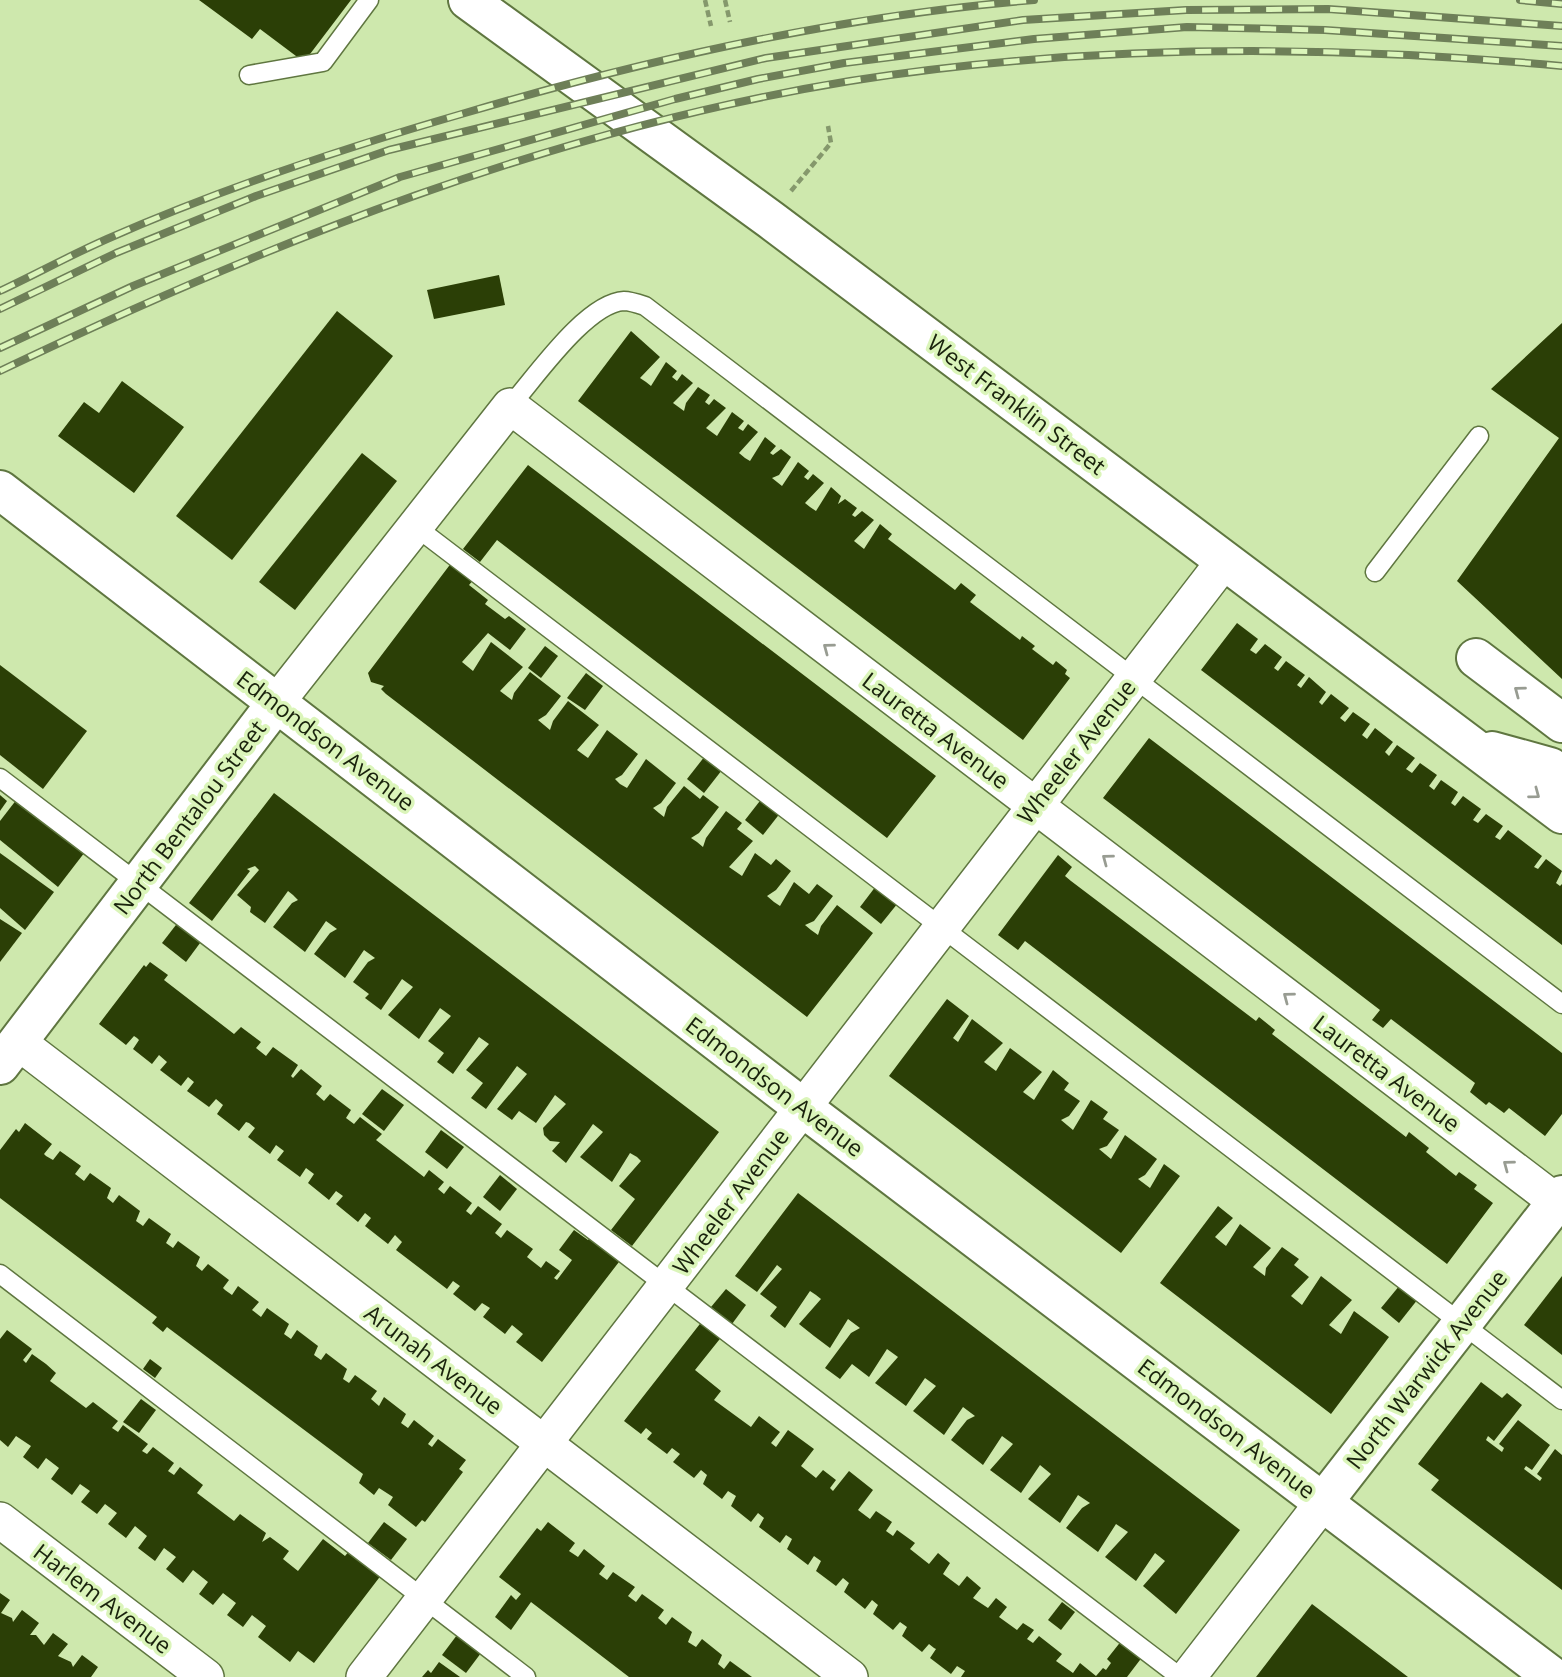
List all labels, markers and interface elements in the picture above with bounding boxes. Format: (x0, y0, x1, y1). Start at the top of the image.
street label: West Franklin Street (921, 326, 1113, 482)
one-way arrow (823, 643, 836, 656)
street label: Edmondson Avenue (230, 662, 422, 818)
street label: Lauretta Avenue (856, 664, 1016, 796)
street label: Wheeler Avenue (1009, 672, 1143, 830)
one-way arrow (1514, 686, 1527, 699)
street label: North Bentalou Street (105, 713, 273, 921)
one-way arrow (1527, 785, 1540, 798)
one-way arrow (1102, 855, 1114, 868)
one-way arrow (1283, 993, 1295, 1005)
street label: Lauretta Avenue (1307, 1007, 1467, 1139)
street label: Edmondson Avenue (679, 1008, 871, 1164)
street label: Wheeler Avenue (664, 1121, 796, 1281)
one-way arrow (1503, 1160, 1515, 1173)
street label: North Warwick Avenue (1338, 1263, 1514, 1475)
street label: Arunah Avenue (358, 1297, 510, 1421)
street label: Edmondson Avenue (1131, 1350, 1323, 1506)
street label: Harlem Avenue (27, 1536, 179, 1660)

